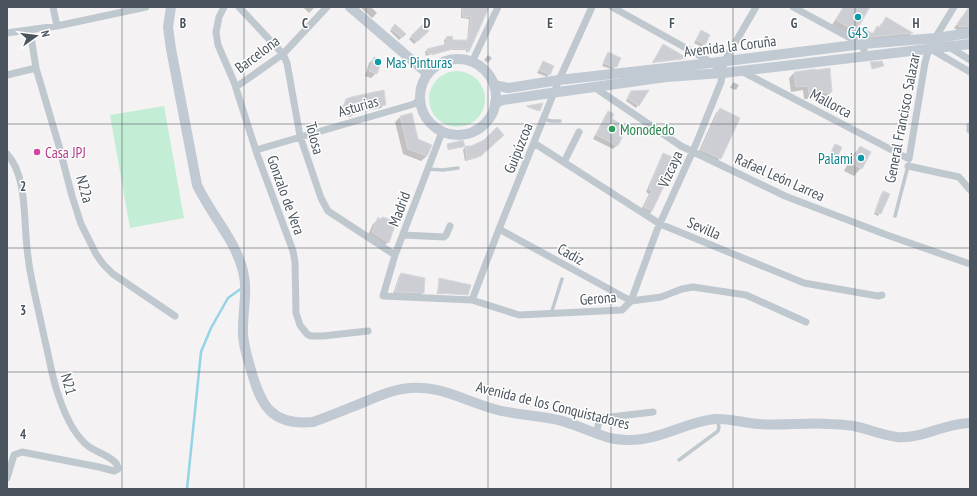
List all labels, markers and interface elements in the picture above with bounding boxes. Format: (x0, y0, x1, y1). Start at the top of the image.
marker: G4S (853, 12, 863, 22)
text: B (180, 15, 186, 32)
text: C (302, 15, 308, 32)
text: D (424, 15, 431, 32)
text: E (547, 15, 553, 32)
text: F (669, 15, 675, 32)
text: G (791, 15, 798, 32)
text: H (913, 15, 920, 32)
north arrow (16, 16, 56, 56)
place label: G4S (848, 23, 868, 42)
text: N (38, 29, 53, 38)
street label: Barcelona (231, 31, 283, 77)
street label: Avenida la Coruña (683, 31, 777, 61)
street label: General Francisco Salazar (880, 51, 924, 185)
place label: Mas Pinturas (386, 53, 452, 72)
marker: Mas Pinturas (373, 57, 383, 67)
street label: Mallorca (807, 84, 855, 122)
street label: Asturias (336, 91, 380, 121)
street label: Tolosa (302, 120, 328, 156)
street label: Guipúzcoa (499, 120, 537, 176)
place label: Monodedo (620, 120, 675, 139)
marker: Monodedo (607, 124, 617, 134)
place label: Casa JPJ (45, 143, 86, 162)
marker: Casa JPJ (32, 147, 42, 157)
street label: Vizcaya (653, 148, 686, 191)
street label: Rafael León Larrea (732, 149, 828, 205)
place label: Palami (818, 149, 853, 168)
street label: Gonzalo de Vera (263, 153, 309, 237)
marker: Palami (856, 153, 866, 163)
street label: N22a (72, 173, 98, 205)
text: 2 (20, 178, 26, 195)
street label: Madrid (384, 189, 414, 229)
street label: Sevilla (684, 213, 724, 243)
street label: Cadiz (554, 239, 588, 269)
street label: Gerona (579, 287, 617, 309)
text: 3 (20, 302, 26, 319)
street label: N21 (57, 371, 81, 397)
street label: Avenida de los Conquistadores (474, 377, 632, 433)
text: 4 (20, 426, 27, 443)

